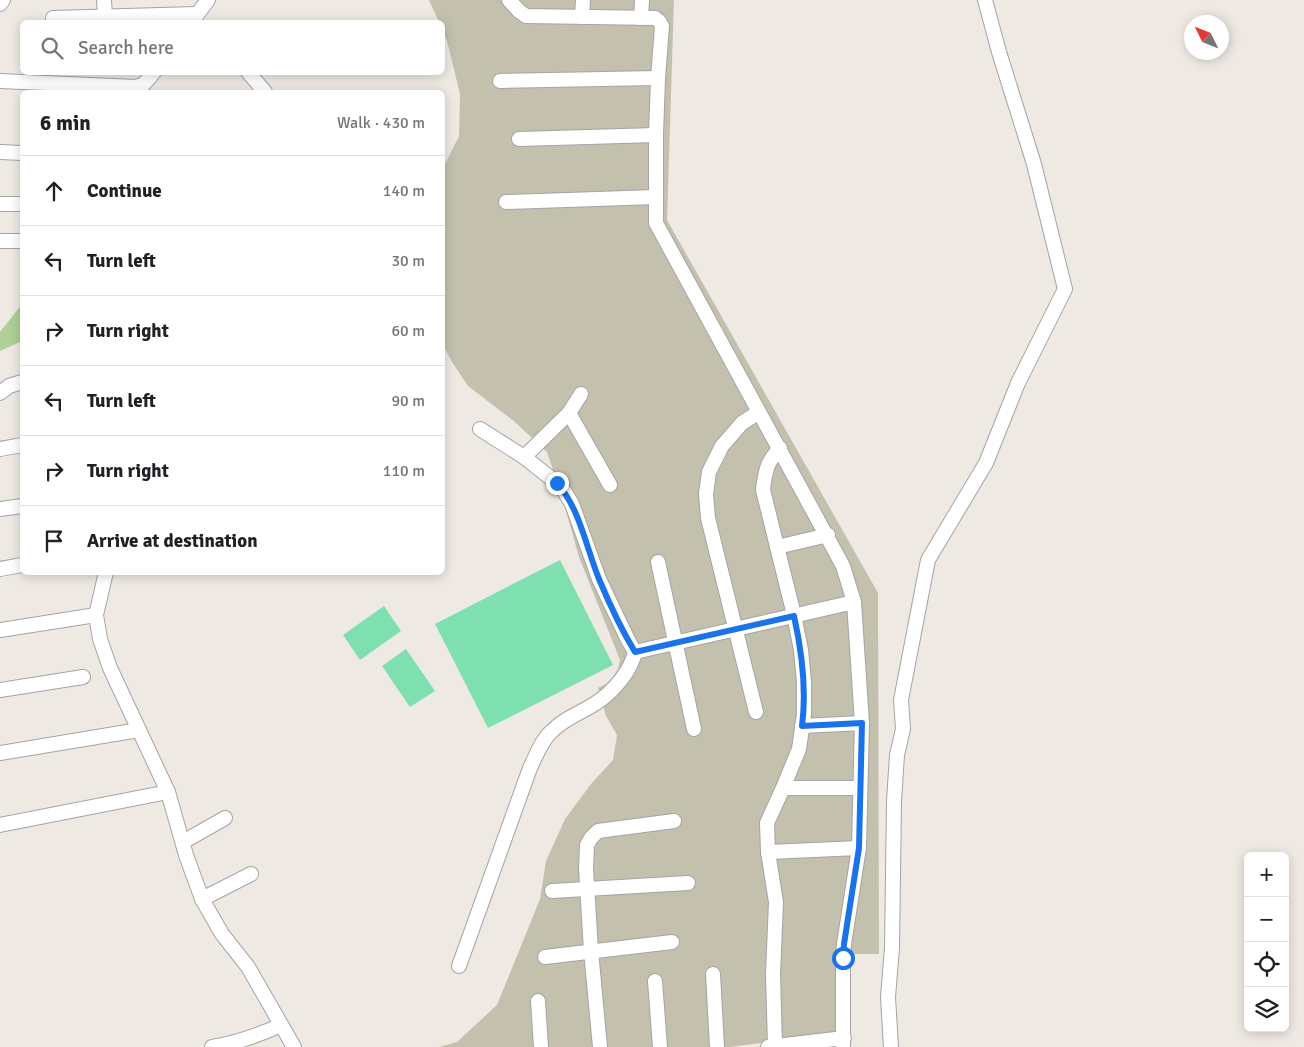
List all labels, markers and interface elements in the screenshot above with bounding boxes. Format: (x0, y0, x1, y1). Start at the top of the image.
north arrow (1184, 15, 1229, 60)
search box (20, 20, 445, 75)
icon: search (38, 34, 66, 62)
text: Search here (78, 36, 174, 60)
text: 6 min (40, 110, 91, 136)
text: Walk · 430 m (337, 113, 425, 133)
icon: ahead (40, 177, 68, 205)
text: Continue (87, 179, 162, 203)
text: 140 m (383, 181, 425, 201)
icon: left (40, 247, 68, 275)
text: Turn left (87, 249, 156, 273)
text: 30 m (391, 251, 425, 271)
icon: right (40, 317, 68, 345)
text: Turn right (87, 319, 169, 343)
text: 60 m (391, 321, 425, 341)
icon: left (40, 387, 68, 415)
text: Turn left (87, 389, 156, 413)
text: 90 m (391, 391, 425, 411)
icon: right (40, 457, 68, 485)
text: Turn right (87, 459, 169, 483)
text: 110 m (383, 461, 425, 481)
route end (546, 472, 569, 495)
icon: arrive (40, 527, 68, 555)
text: Arrive at destination (87, 529, 258, 553)
map controls (1244, 852, 1289, 1032)
button: + (1244, 852, 1289, 897)
button: − (1244, 897, 1289, 942)
button: locate (1244, 942, 1289, 987)
route start (832, 947, 855, 970)
button: layers (1244, 987, 1289, 1032)

